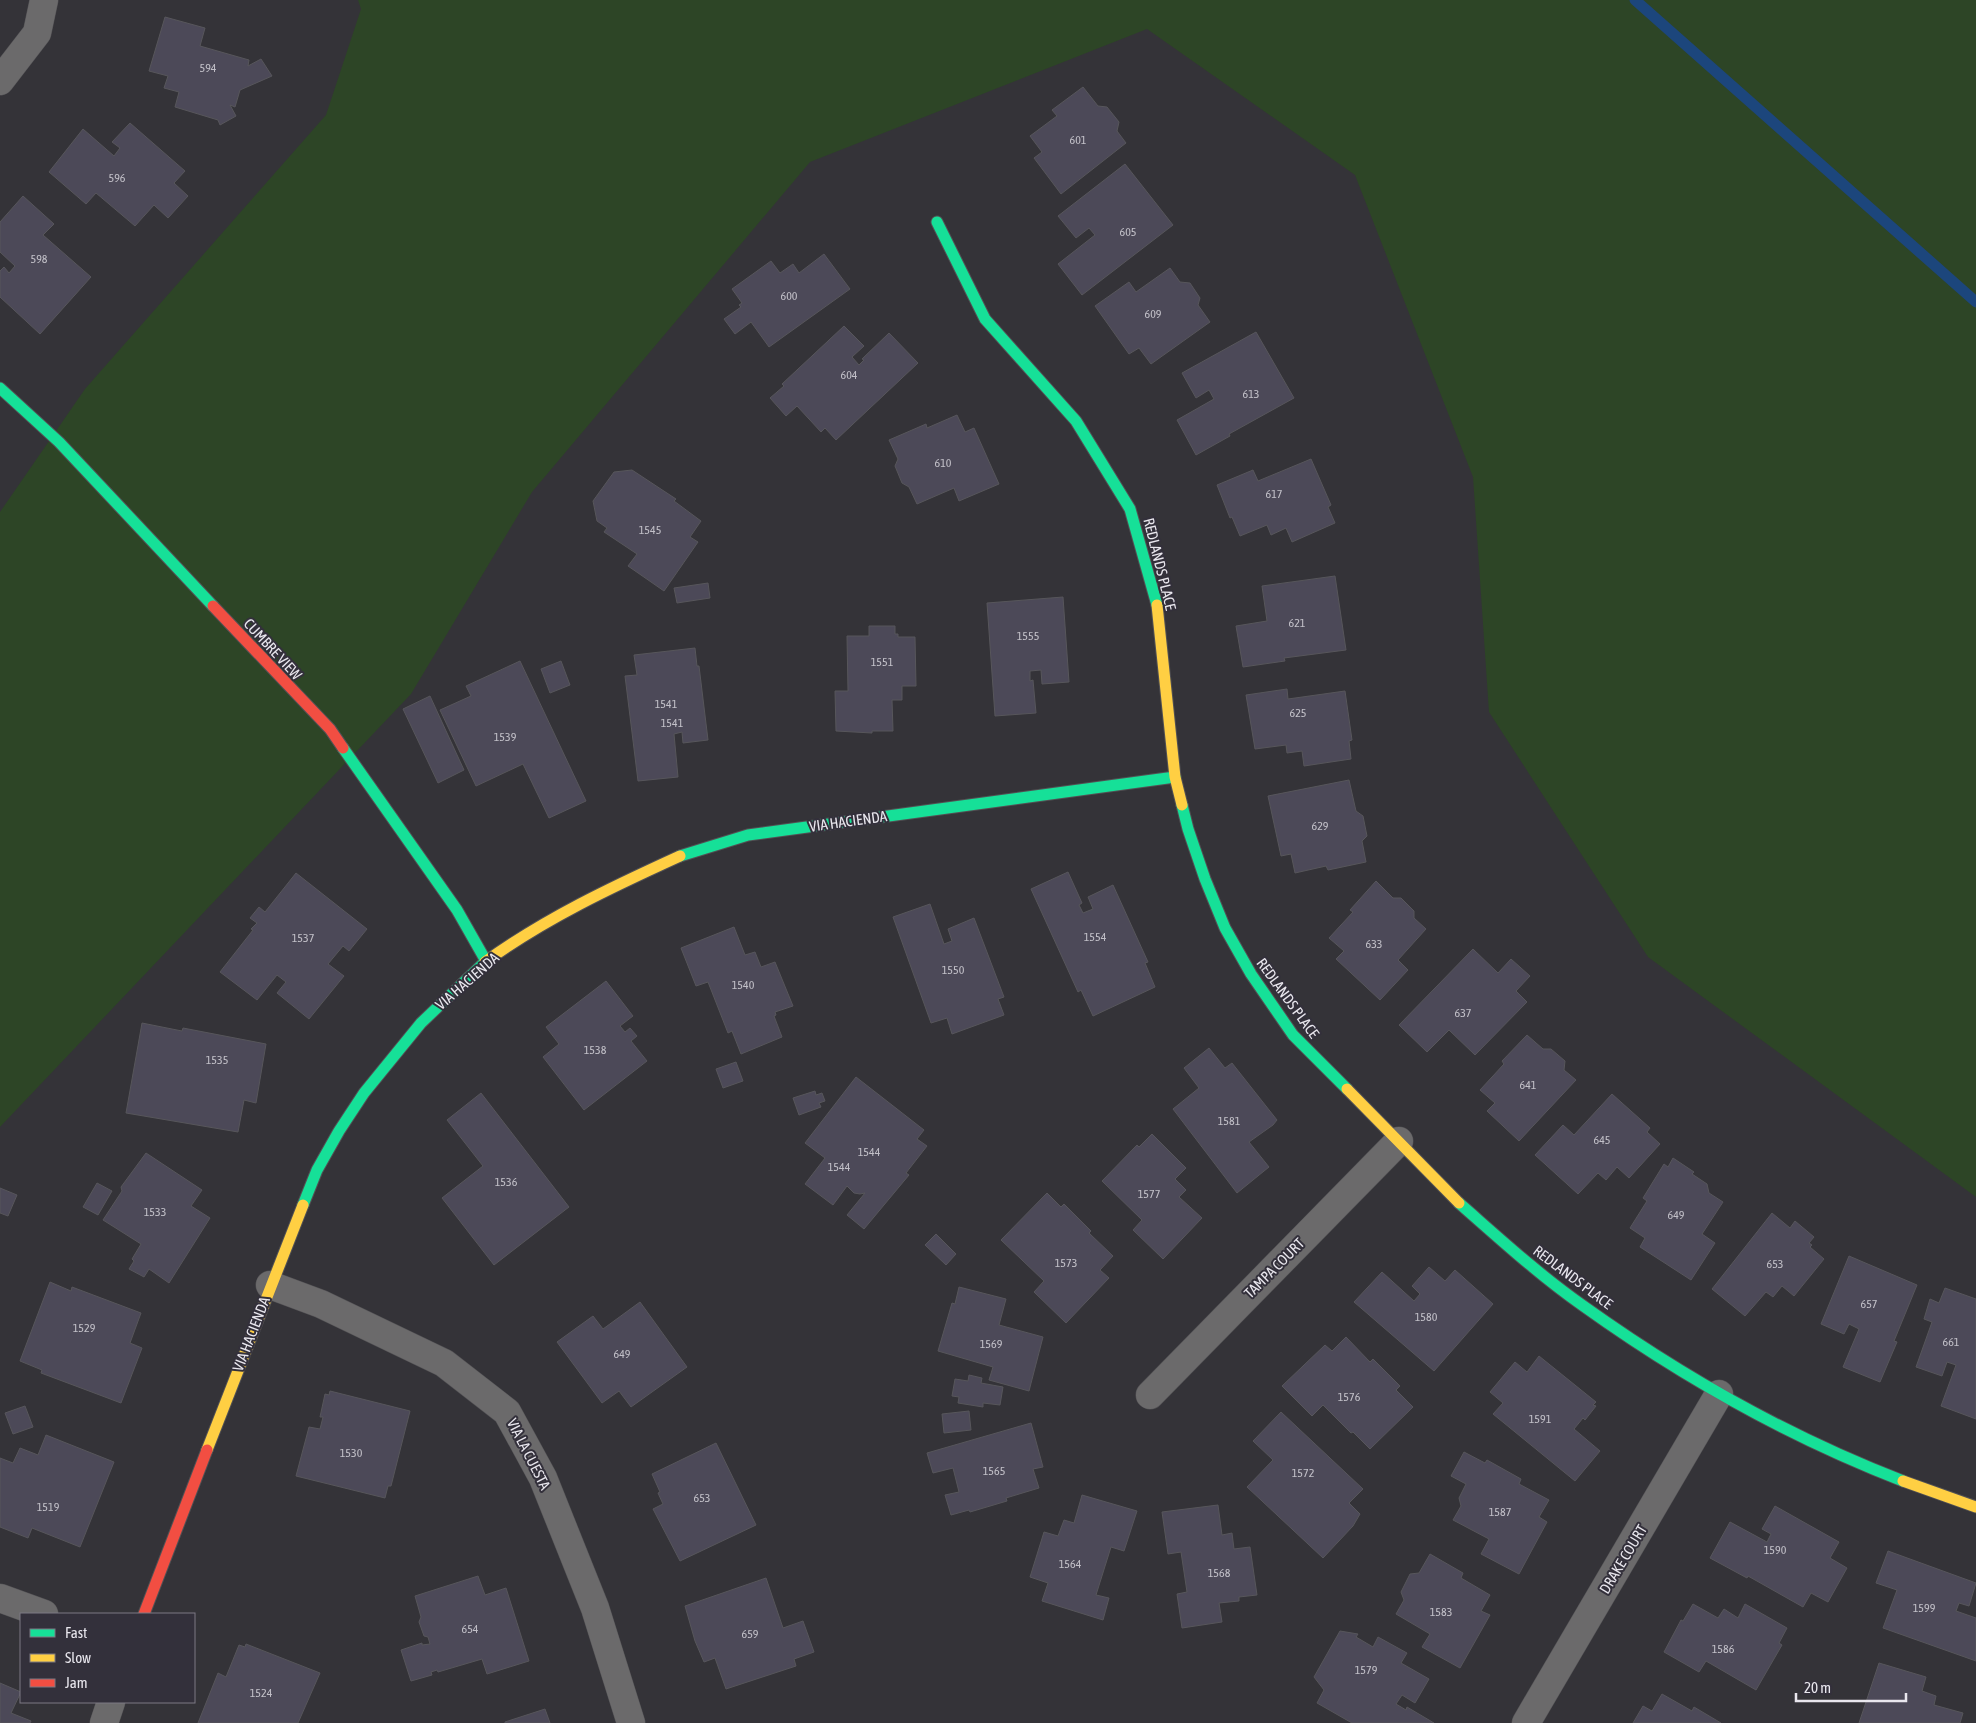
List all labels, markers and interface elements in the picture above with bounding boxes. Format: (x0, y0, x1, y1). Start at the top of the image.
house number: 594 (200, 61, 217, 75)
house number: 601 (1070, 133, 1087, 147)
house number: 596 (109, 171, 126, 185)
house number: 605 (1120, 225, 1136, 239)
house number: 598 (31, 252, 48, 266)
house number: 600 (781, 289, 798, 303)
house number: 609 (1145, 307, 1162, 321)
house number: 604 (841, 368, 858, 382)
house number: 613 (1243, 387, 1259, 401)
house number: 610 (935, 456, 952, 470)
house number: 617 (1266, 487, 1283, 501)
street label: REDLANDS PLACE (1140, 516, 1180, 613)
house number: 1545 (639, 523, 661, 537)
street label: CUMBRE VIEW (240, 615, 306, 683)
house number: 621 (1289, 616, 1306, 630)
house number: 1555 (1017, 629, 1039, 643)
house number: 1551 (871, 655, 894, 669)
house number: 1541 (655, 697, 678, 711)
house number: 625 (1290, 706, 1306, 720)
house number: 1541 (661, 716, 684, 730)
house number: 1539 (494, 730, 517, 744)
street label: VIA HACIENDA (808, 807, 889, 835)
house number: 629 (1312, 819, 1329, 833)
house number: 1554 (1084, 930, 1107, 944)
house number: 1537 (292, 931, 315, 945)
house number: 633 (1366, 937, 1382, 951)
street label: VIA HACIENDA (432, 949, 503, 1013)
street label: REDLANDS PLACE (1253, 955, 1323, 1042)
house number: 1550 (942, 963, 965, 977)
house number: 1540 (732, 978, 755, 992)
house number: 637 (1455, 1006, 1472, 1020)
house number: 1538 (584, 1043, 607, 1057)
house number: 1535 (206, 1053, 228, 1067)
house number: 641 (1520, 1078, 1537, 1092)
house number: 1581 (1218, 1114, 1241, 1128)
house number: 645 (1594, 1133, 1610, 1147)
house number: 1544 (858, 1145, 881, 1159)
house number: 1544 (828, 1160, 851, 1174)
house number: 1536 (495, 1175, 518, 1189)
house number: 1577 (1138, 1187, 1161, 1201)
house number: 1533 (144, 1205, 166, 1219)
house number: 649 (1668, 1208, 1685, 1222)
street label: TAMPA COURT (1241, 1234, 1308, 1301)
street label: REDLANDS PLACE (1530, 1242, 1616, 1313)
house number: 1573 (1055, 1256, 1077, 1270)
house number: 653 (1767, 1257, 1783, 1271)
street label: VIA HACIENDA (229, 1294, 273, 1374)
house number: 657 (1861, 1297, 1878, 1311)
house number: 1580 (1415, 1310, 1438, 1324)
house number: 1529 (73, 1321, 96, 1335)
house number: 661 (1943, 1335, 1960, 1349)
house number: 1569 (980, 1337, 1003, 1351)
house number: 649 (614, 1347, 631, 1361)
house number: 1576 (1338, 1390, 1361, 1404)
house number: 1591 (1529, 1412, 1552, 1426)
street label: VIA LA CUESTA (504, 1416, 554, 1493)
house number: 1530 (340, 1446, 363, 1460)
house number: 1565 (983, 1464, 1005, 1478)
house number: 1572 (1292, 1466, 1314, 1480)
house number: 653 (694, 1491, 710, 1505)
house number: 1519 (37, 1500, 60, 1514)
house number: 1587 (1489, 1505, 1512, 1519)
street label: DRAKE COURT (1596, 1521, 1650, 1596)
house number: 1590 (1764, 1543, 1787, 1557)
house number: 1564 (1059, 1557, 1082, 1571)
house number: 1568 (1208, 1566, 1231, 1580)
house number: 1599 (1913, 1601, 1936, 1615)
house number: 1583 (1430, 1605, 1452, 1619)
legend (20, 1613, 195, 1703)
house number: 654 (462, 1622, 479, 1636)
text: Fast (65, 1624, 87, 1641)
house number: 659 (742, 1627, 759, 1641)
house number: 1586 (1712, 1642, 1735, 1656)
text: Slow (65, 1649, 91, 1666)
house number: 1579 (1355, 1663, 1378, 1677)
scale bar (1796, 1670, 1906, 1702)
text: Jam (65, 1674, 88, 1691)
text: 20 m (1804, 1679, 1831, 1696)
house number: 1524 (250, 1686, 273, 1700)

